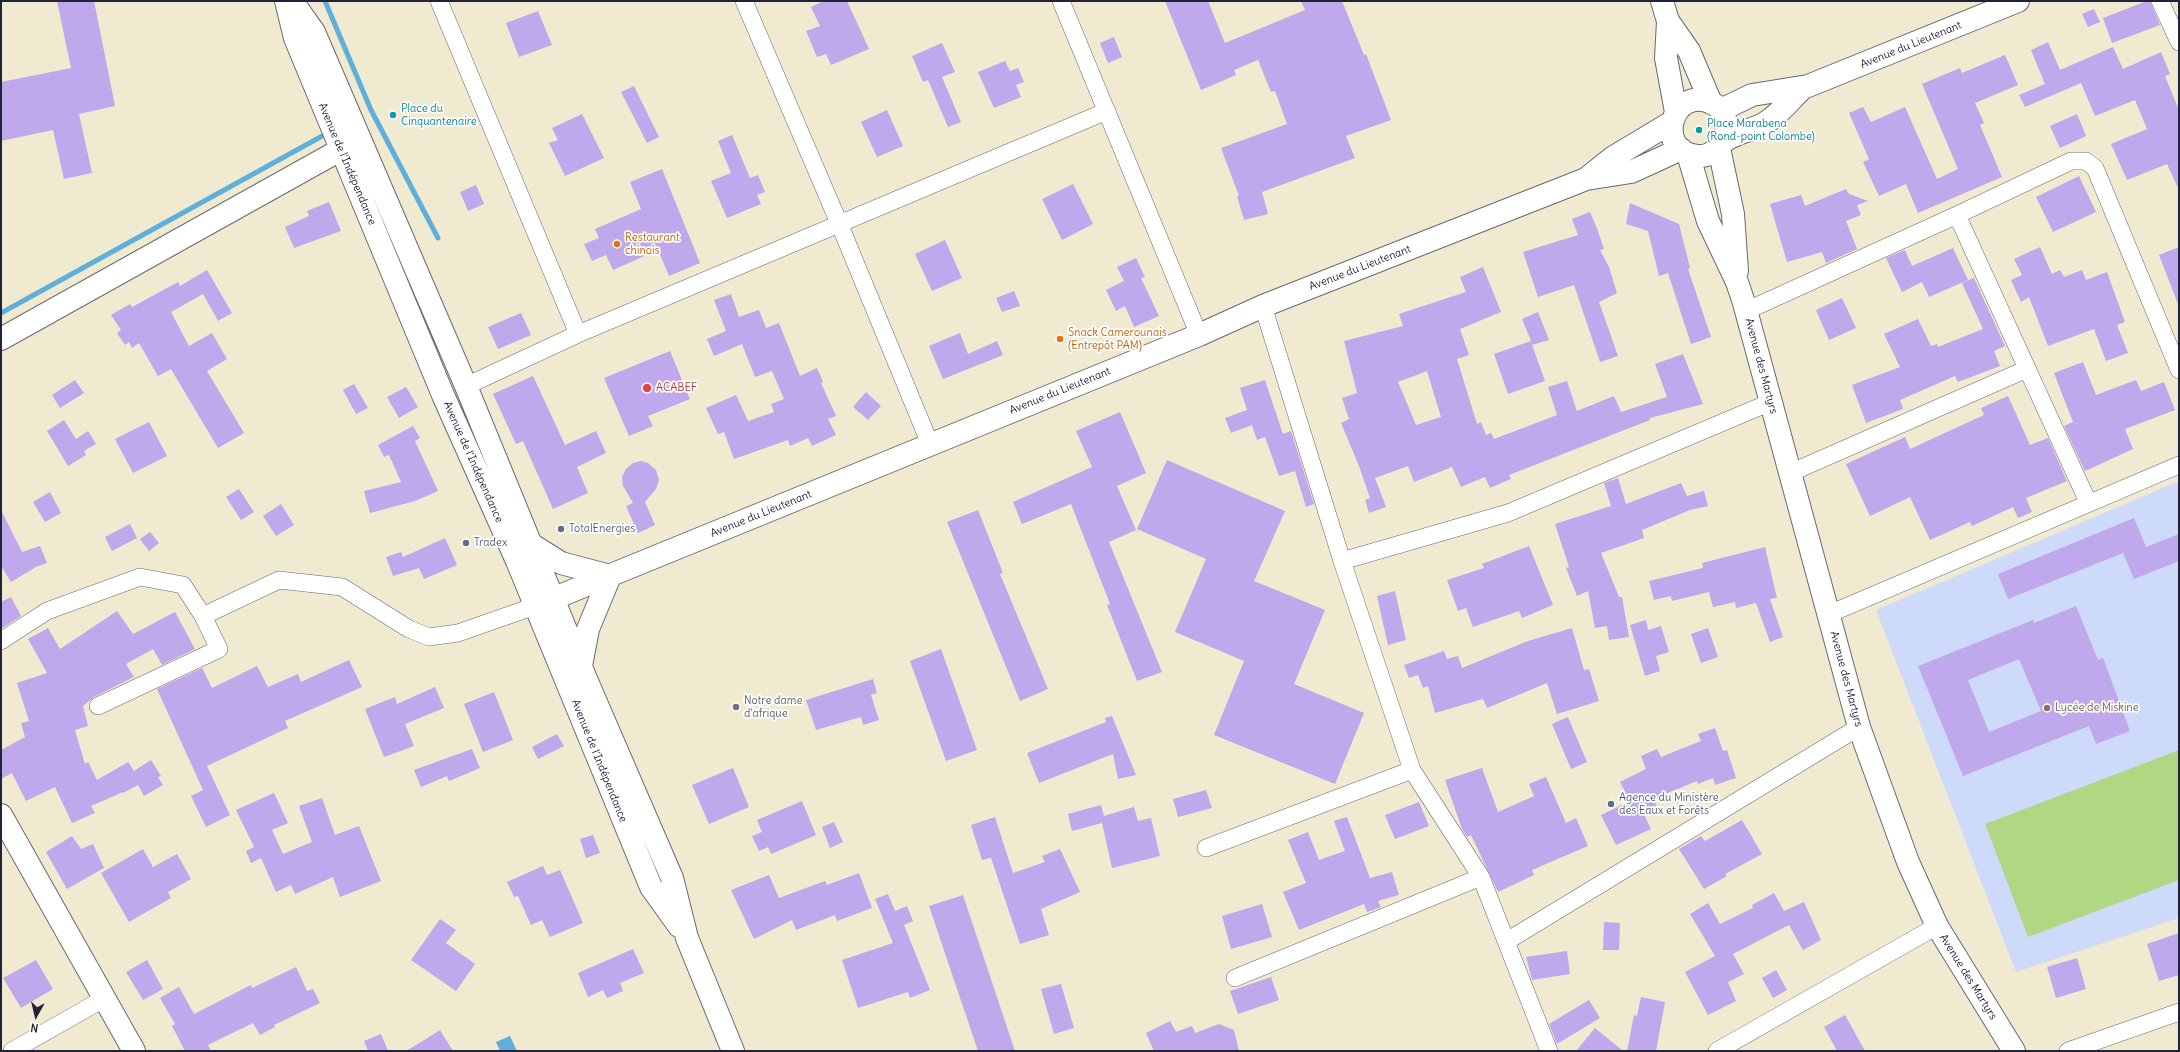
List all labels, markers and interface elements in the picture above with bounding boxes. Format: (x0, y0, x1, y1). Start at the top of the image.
street label: Avenue du Lieutenant (1858, 19, 1964, 71)
street label: Avenue de l'Indépendance (315, 101, 379, 227)
place label: Place du Cinquantenaire (401, 102, 477, 128)
marker: Place du Cinquantenaire (388, 110, 398, 120)
place label: Place Marabena (Rond-point Colombe) (1707, 117, 1815, 143)
marker: Place Marabena (Rond-point Colombe) (1694, 125, 1704, 135)
place label: Restaurant chinois (625, 231, 680, 257)
marker: Restaurant chinois (612, 239, 622, 249)
street label: Avenue du Lieutenant (1307, 242, 1413, 294)
street label: Avenue des Martyrs (1742, 317, 1780, 415)
place label: Snack Camerounais (Entrepôt PAM) (1068, 326, 1167, 352)
marker: Snack Camerounais (Entrepôt PAM) (1055, 334, 1065, 344)
street label: Avenue du Lieutenant (1007, 365, 1113, 417)
place label: ACABEF (656, 381, 697, 395)
marker: ACABEF (641, 382, 653, 394)
street label: Avenue de l'Indépendance (440, 399, 506, 525)
street label: Avenue du Lieutenant (708, 488, 814, 540)
place label: TotalEnergies (569, 522, 635, 536)
marker: TotalEnergies (556, 524, 566, 534)
place label: Tradex (474, 536, 507, 550)
marker: Tradex (461, 538, 471, 548)
street label: Avenue des Martyrs (1827, 630, 1865, 728)
place label: Notre dame d'afrique (744, 694, 802, 720)
street label: Avenue de l'Indépendance (568, 698, 630, 824)
place label: Lycée de Miskine (2055, 701, 2139, 715)
marker: Notre dame d'afrique (731, 702, 741, 712)
marker: Lycée de Miskine (2042, 703, 2052, 713)
place label: Agence du Ministère des Eaux et Forêts (1619, 791, 1719, 817)
marker: Agence du Ministère des Eaux et Forêts (1606, 799, 1616, 809)
street label: Avenue des Martyrs (1936, 932, 2000, 1022)
north arrow (16, 996, 56, 1036)
text: N (30, 1020, 39, 1035)

